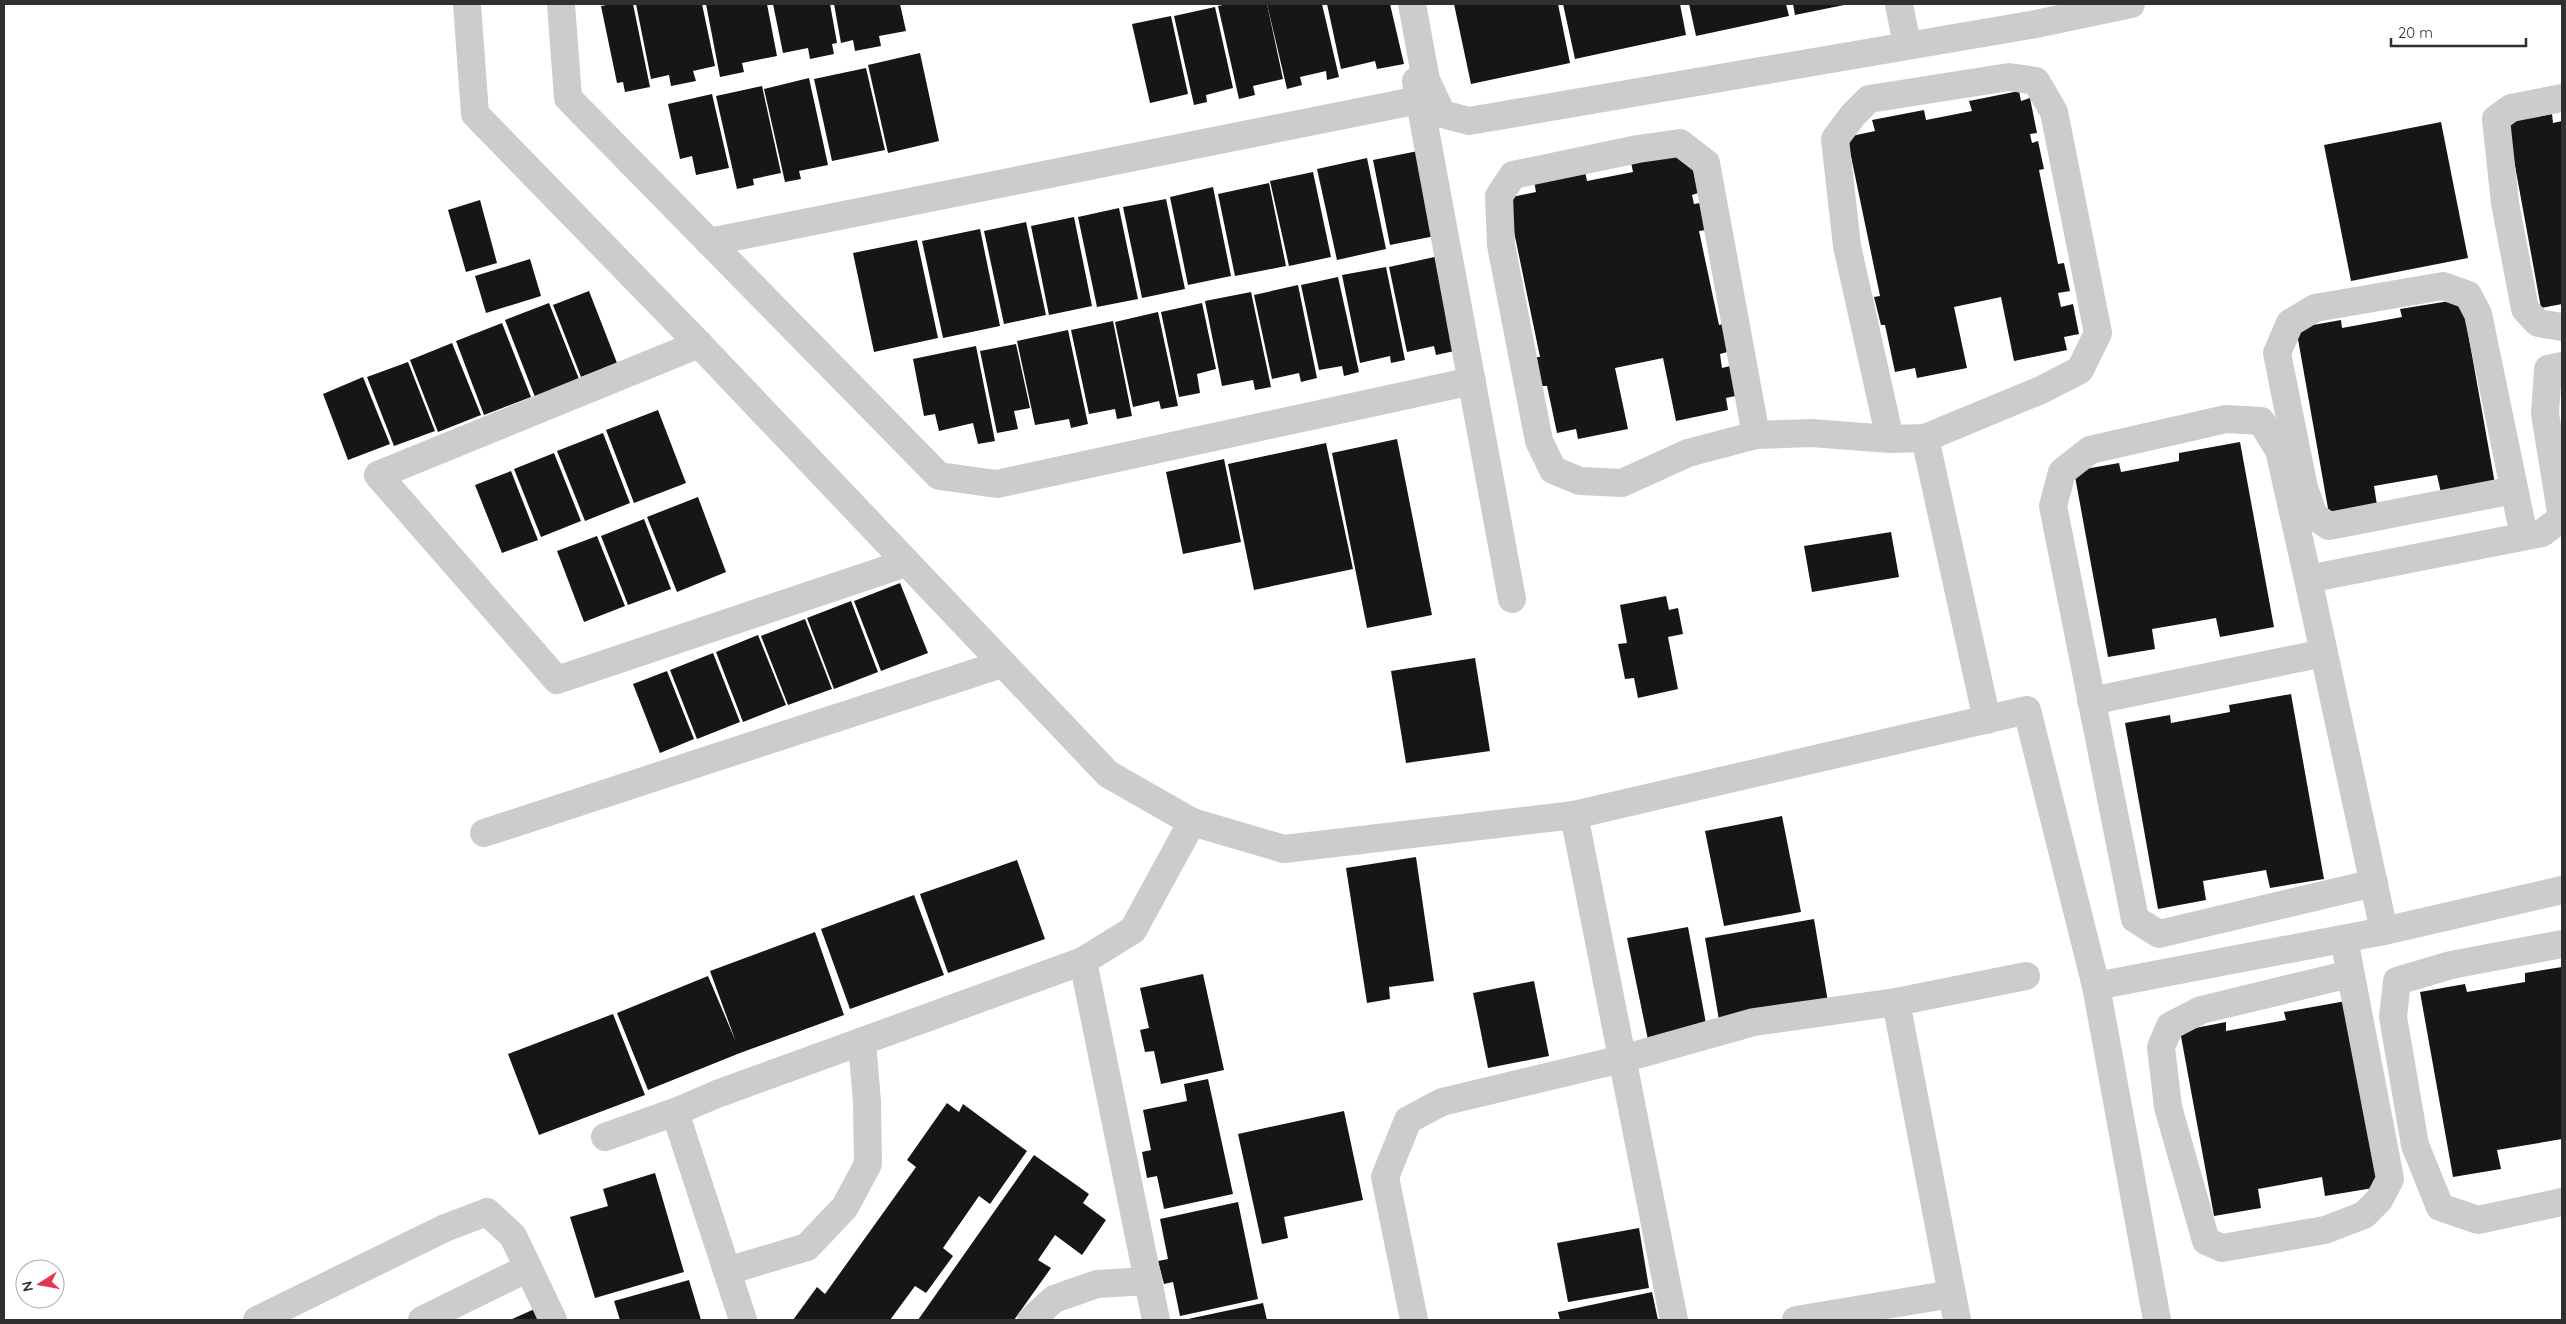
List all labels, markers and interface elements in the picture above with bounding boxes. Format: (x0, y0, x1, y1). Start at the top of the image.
scale bar (2391, 15, 2526, 47)
text: 20 m (2398, 23, 2433, 42)
north arrow (15, 1259, 65, 1309)
text: N (17, 1280, 37, 1293)

